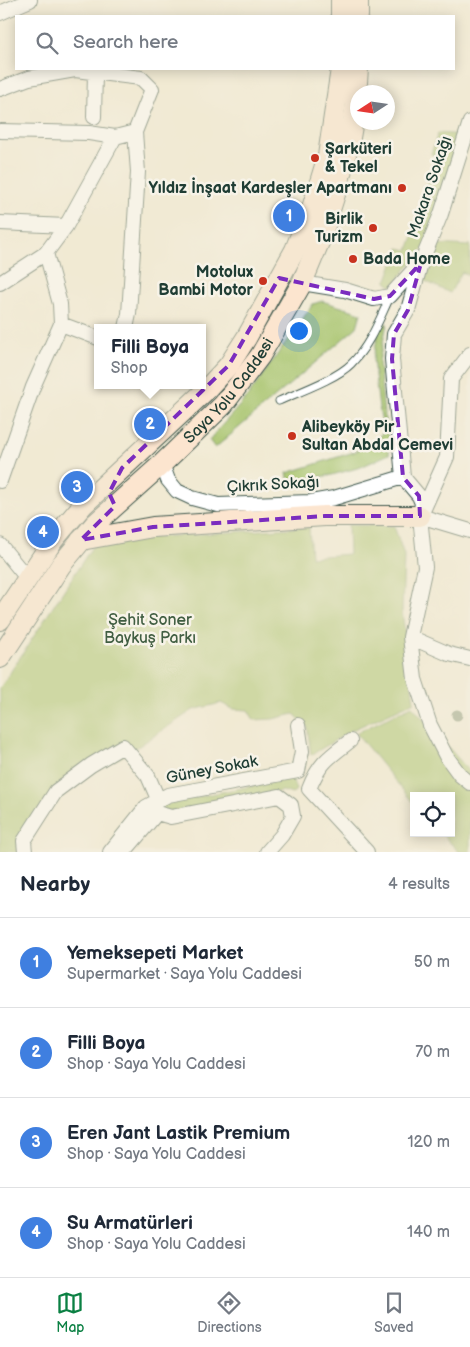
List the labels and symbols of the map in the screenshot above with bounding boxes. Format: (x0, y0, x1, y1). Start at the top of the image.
north arrow (350, 85, 395, 130)
street label: Makara Sokağı (404, 134, 456, 240)
place label: Şarküteri & Tekel (325, 140, 392, 177)
marker: Şarküteri & Tekel (309, 152, 321, 164)
place label: Yıldız İnşaat Kardeşler Apartmanı (148, 177, 392, 198)
marker: Yıldız İnşaat Kardeşler Apartmanı (396, 182, 408, 194)
pin: 1 (273, 197, 305, 235)
place label: Birlik Turizm (315, 210, 364, 247)
marker: Birlik Turizm (367, 222, 379, 234)
place label: Bada Home (363, 250, 450, 269)
marker: Bada Home (347, 253, 359, 265)
place label: Motolux Bambi Motor (158, 263, 254, 300)
marker: Motolux Bambi Motor (257, 275, 269, 287)
your location (286, 318, 312, 344)
street label: Saya Yolu Caddesi (180, 335, 278, 447)
pin: 2 (134, 405, 166, 443)
place label: Alibeyköy Pir Sultan Abdal Cemevi (301, 418, 453, 455)
marker: Alibeyköy Pir Sultan Abdal Cemevi (286, 430, 298, 442)
pin: 3 (61, 468, 93, 506)
street label: Çıkrık Sokağı (226, 473, 320, 497)
pin: 4 (27, 513, 59, 551)
park label: Şehit Soner Baykuş Parkı (104, 611, 196, 648)
street label: Güney Sokak (165, 752, 260, 788)

